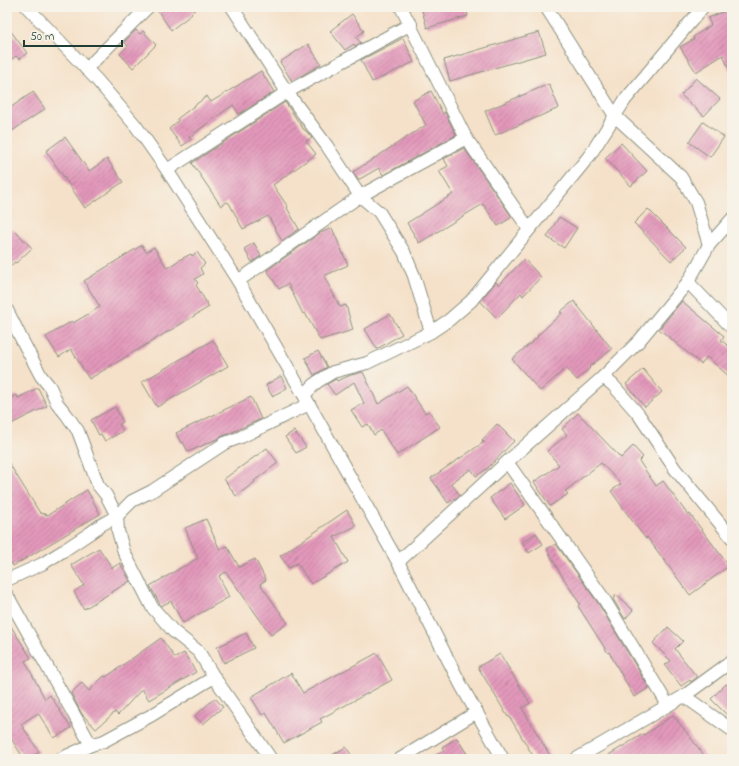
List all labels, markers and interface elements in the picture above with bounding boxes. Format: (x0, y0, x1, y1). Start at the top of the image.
scale bar (24, 22, 122, 48)
text: 50 m (30, 28, 54, 46)

